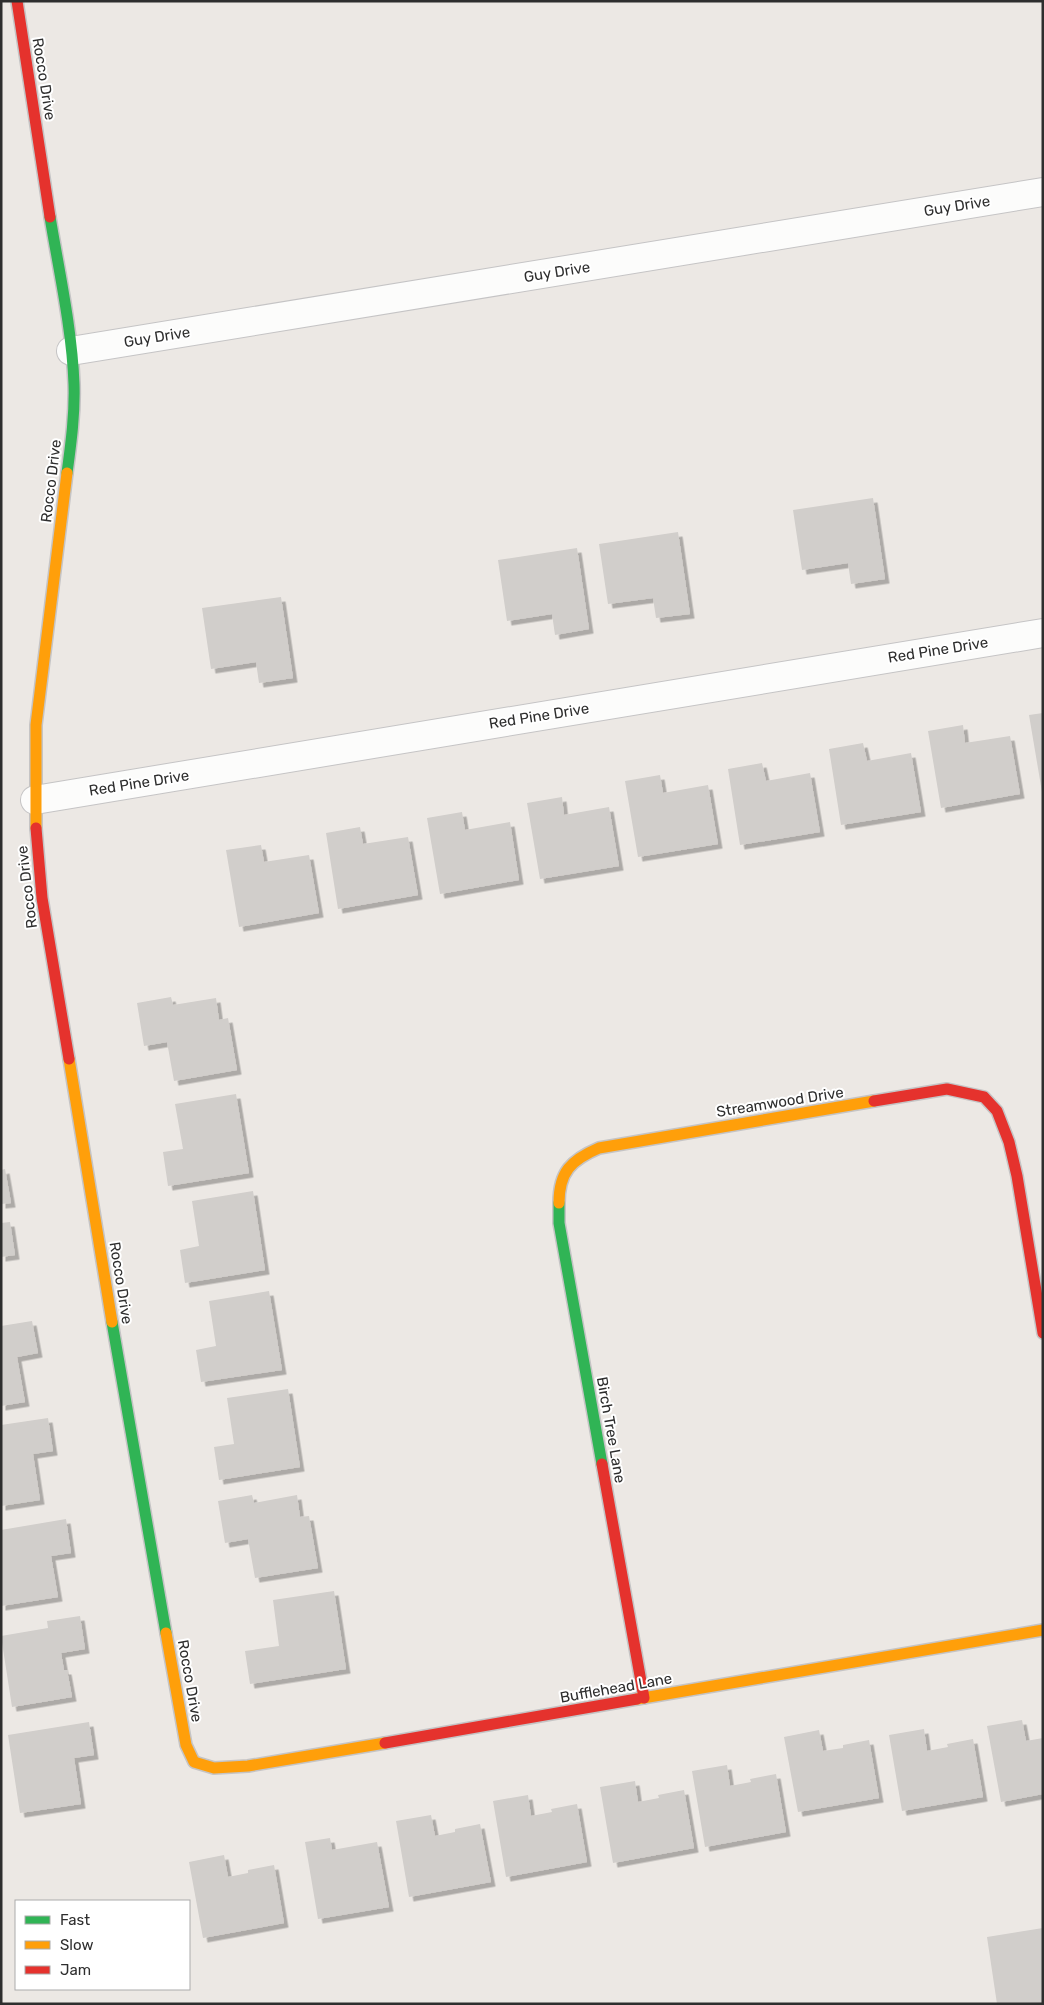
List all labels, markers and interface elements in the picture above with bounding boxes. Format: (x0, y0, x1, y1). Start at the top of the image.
street label: Rocco Drive (29, 36, 59, 122)
street label: Guy Drive (923, 192, 991, 220)
street label: Guy Drive (523, 258, 591, 286)
street label: Guy Drive (123, 323, 191, 351)
street label: Rocco Drive (37, 439, 65, 523)
street label: Red Pine Drive (887, 633, 989, 667)
street label: Red Pine Drive (488, 699, 590, 733)
street label: Red Pine Drive (88, 766, 190, 800)
street label: Rocco Drive (13, 845, 41, 929)
street label: Streamwood Drive (715, 1083, 845, 1121)
street label: Rocco Drive (106, 1240, 136, 1326)
street label: Birch Tree Lane (593, 1375, 629, 1485)
street label: Rocco Drive (174, 1638, 206, 1724)
street label: Bufflehead Lane (558, 1669, 674, 1707)
legend (15, 1900, 190, 1990)
text: Fast (60, 1911, 90, 1929)
text: Slow (60, 1936, 93, 1954)
text: Jam (60, 1961, 91, 1979)

